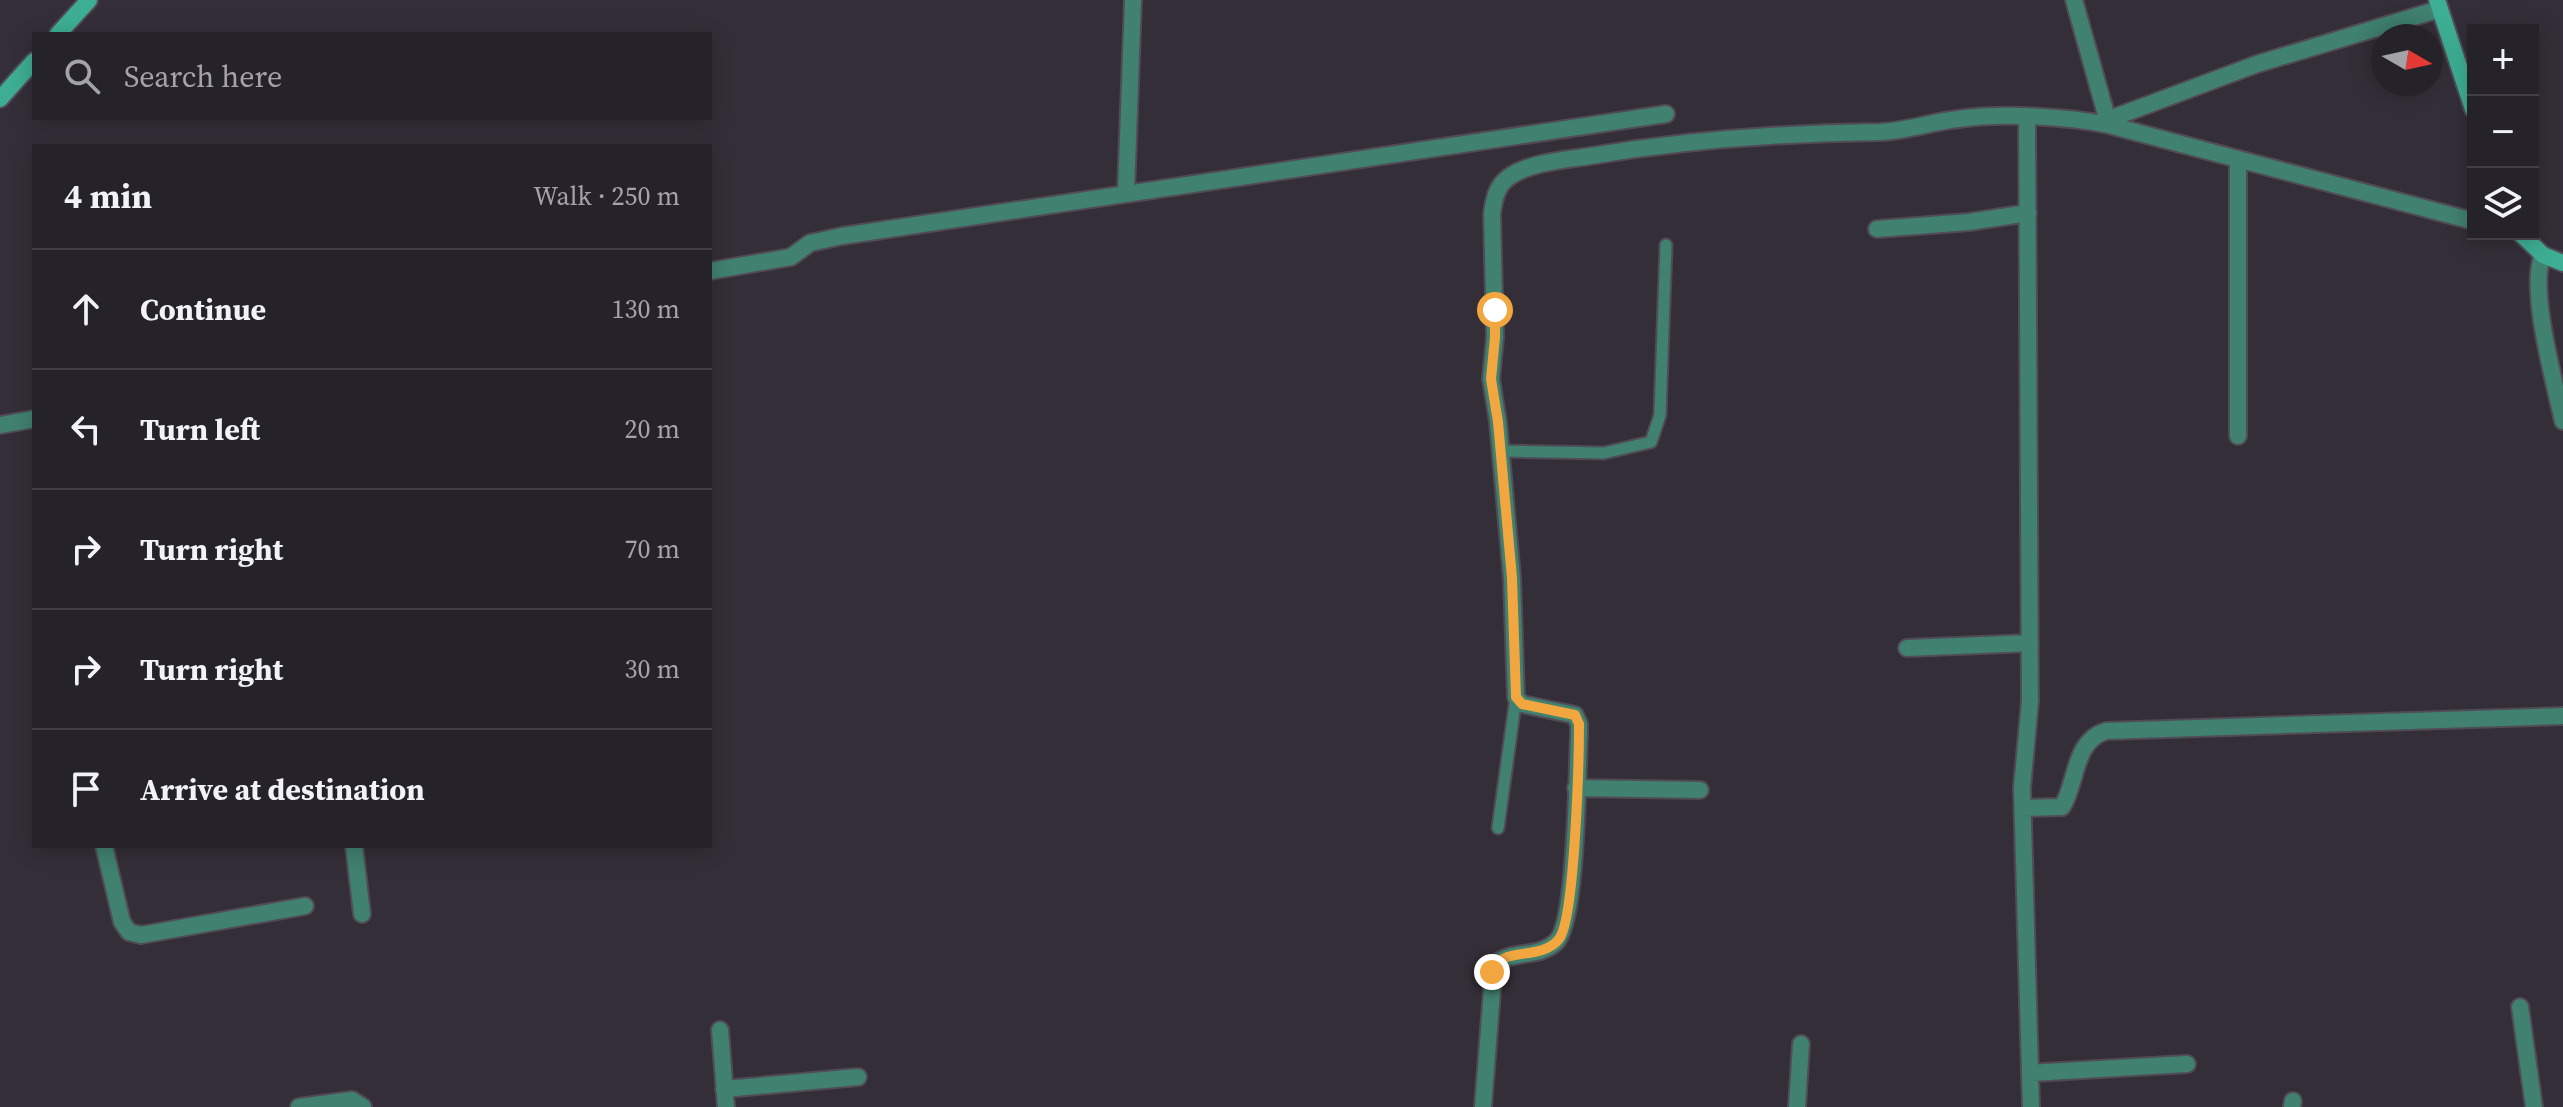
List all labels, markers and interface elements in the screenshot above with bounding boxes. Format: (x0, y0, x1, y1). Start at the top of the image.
north arrow (2371, 24, 2443, 96)
map controls (2467, 24, 2539, 240)
button: + (2467, 24, 2539, 96)
search box (32, 32, 712, 120)
icon: search (60, 54, 104, 98)
text: Search here (124, 56, 282, 97)
button: − (2467, 96, 2539, 168)
button: layers (2467, 168, 2539, 240)
text: 4 min (64, 173, 152, 219)
text: Walk · 250 m (533, 178, 680, 214)
icon: ahead (64, 287, 108, 331)
text: Continue (140, 289, 266, 330)
text: 130 m (612, 291, 680, 327)
route start (1477, 292, 1513, 328)
icon: left (64, 407, 108, 451)
text: Turn left (140, 409, 260, 450)
text: 20 m (625, 411, 680, 447)
icon: right (64, 527, 108, 571)
text: Turn right (140, 529, 283, 570)
text: 70 m (625, 531, 680, 567)
icon: right (64, 647, 108, 691)
text: Turn right (140, 649, 283, 690)
text: 30 m (625, 651, 680, 687)
icon: arrive (64, 767, 108, 811)
text: Arrive at destination (140, 769, 425, 810)
route end (1474, 954, 1510, 990)

